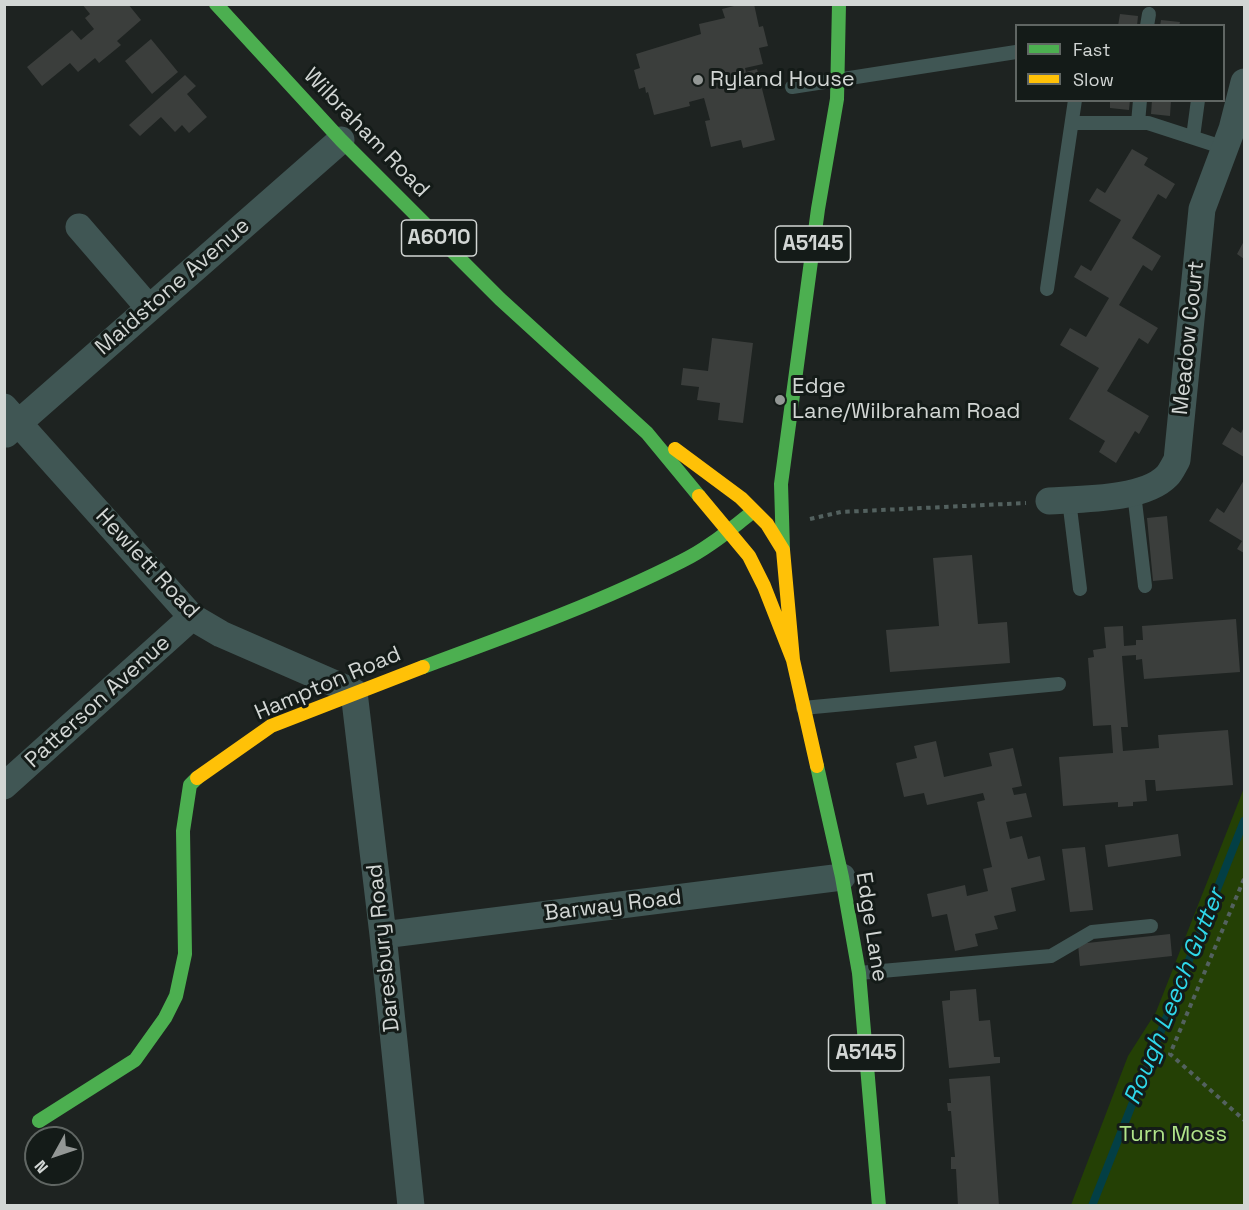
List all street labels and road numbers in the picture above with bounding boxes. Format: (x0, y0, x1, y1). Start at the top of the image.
street label: Wilbraham Road (298, 63, 434, 203)
street label: Maidstone Avenue (90, 213, 256, 361)
road number: A6010 (402, 220, 476, 256)
road number: A5145 (776, 226, 850, 262)
street label: Meadow Court (1168, 260, 1210, 416)
street label: Hewlett Road (90, 504, 204, 624)
street label: Patterson Avenue (20, 630, 176, 774)
street label: Hampton Road (251, 641, 405, 727)
street label: Daresbury Road (362, 863, 406, 1033)
street label: Edge Lane (849, 870, 893, 984)
street label: Barway Road (543, 884, 683, 928)
road number: A5145 (828, 1035, 904, 1071)

